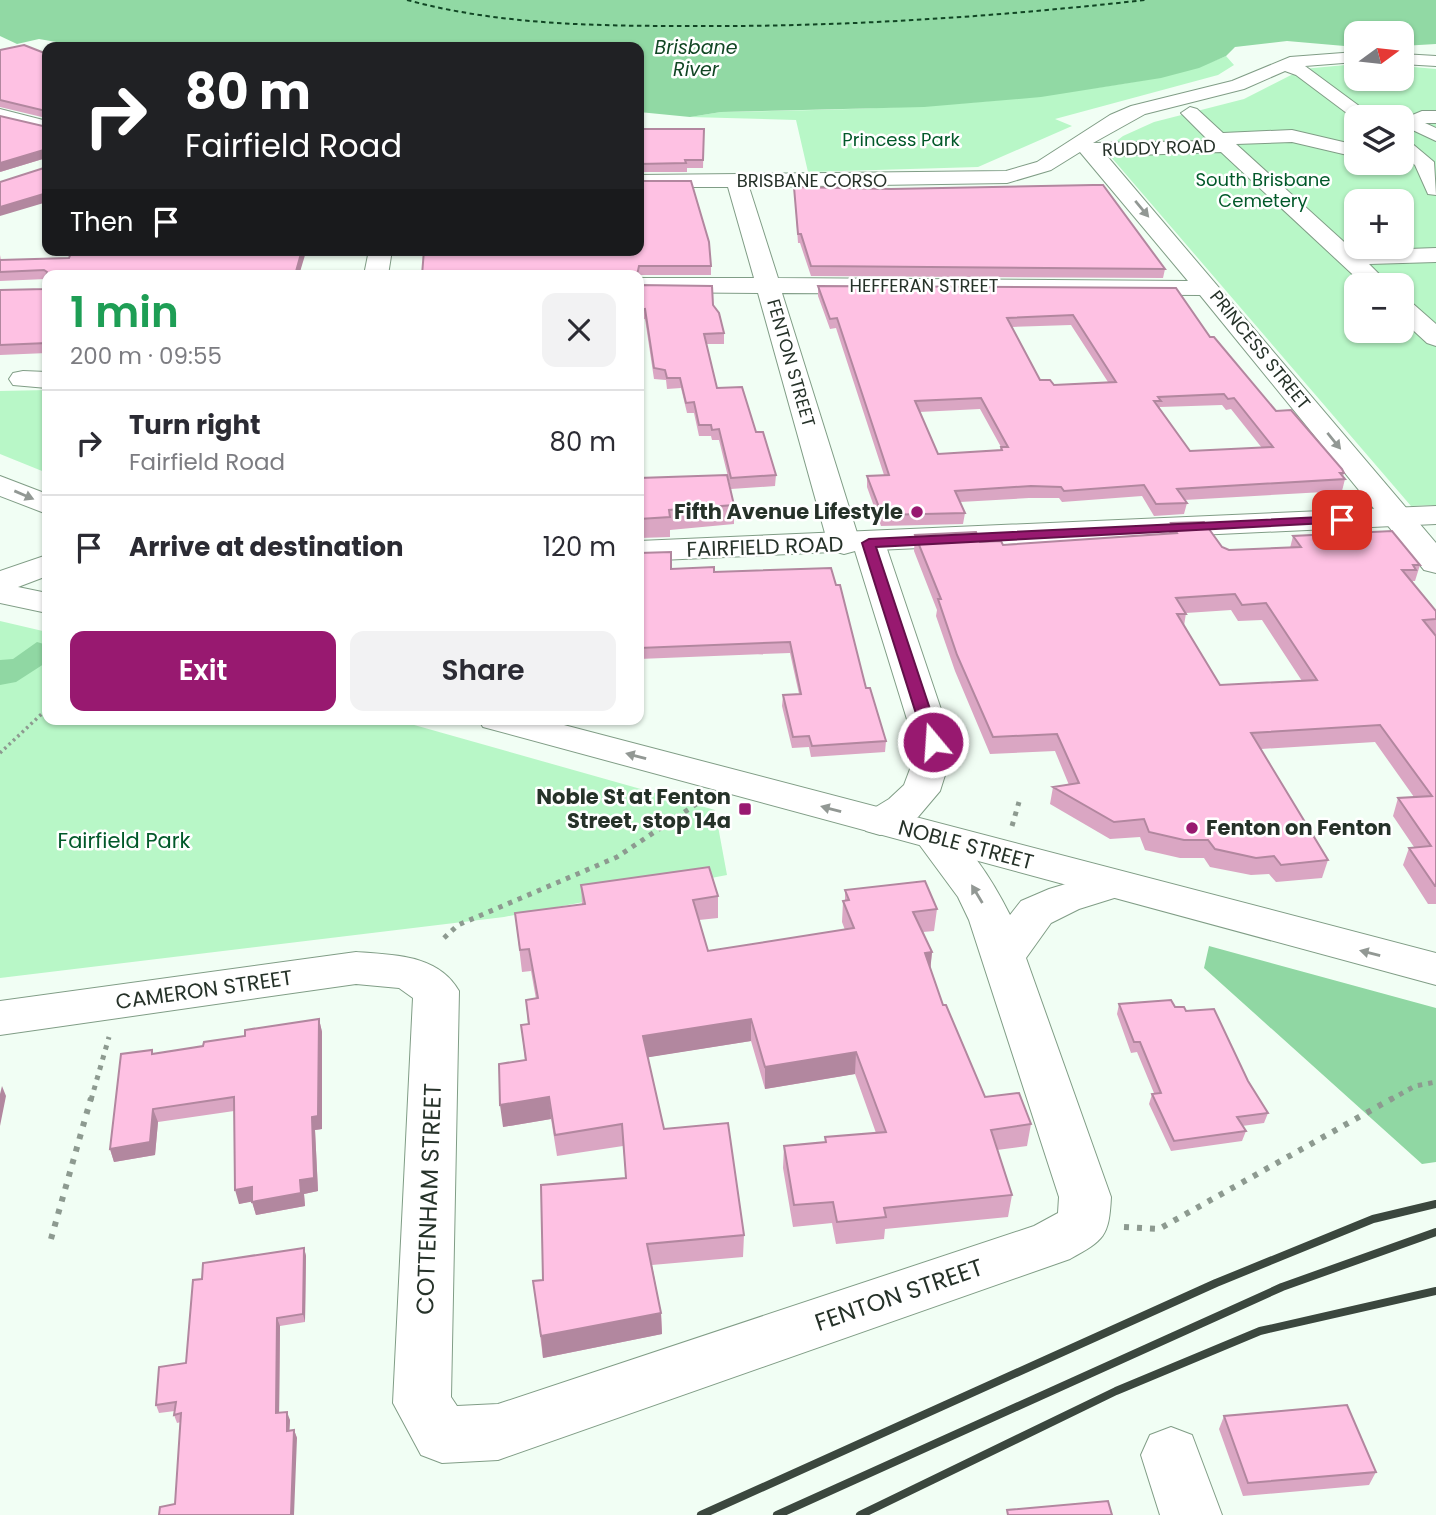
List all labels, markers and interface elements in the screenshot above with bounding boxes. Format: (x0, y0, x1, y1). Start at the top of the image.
north arrow (1344, 21, 1414, 91)
map controls (1344, 21, 1414, 343)
water label: Brisbane River (655, 34, 738, 83)
text: 80 m (185, 58, 311, 126)
icon: right (70, 70, 161, 161)
button: layers (1344, 105, 1414, 175)
text: Fairfield Road (185, 123, 402, 168)
park label: Princess Park (842, 127, 960, 152)
street label: RUDDY ROAD (1102, 133, 1216, 162)
park label: South Brisbane Cemetery (1195, 167, 1331, 213)
street label: BRISBANE CORSO (737, 168, 887, 193)
button: + (1344, 189, 1414, 259)
one-way arrow (1134, 200, 1149, 217)
icon: arrive (147, 203, 185, 241)
text: Then (70, 204, 133, 240)
street label: HEFFERAN STREET (849, 273, 999, 298)
button: − (1344, 273, 1414, 343)
text: 1 min (70, 283, 179, 342)
street label: PRINCESS STREET (1204, 285, 1317, 415)
button: close (542, 293, 616, 367)
street label: FENTON STREET (761, 296, 822, 430)
text: 200 m · 09:55 (70, 340, 222, 372)
text: Turn right (129, 407, 261, 443)
icon: right (70, 424, 108, 462)
text: 80 m (550, 424, 616, 460)
one-way arrow (1326, 432, 1341, 449)
text: Fairfield Road (129, 446, 285, 478)
one-way arrow (13, 490, 34, 501)
pin (1312, 490, 1372, 550)
place label: Fifth Avenue Lifestyle (674, 497, 903, 526)
icon: arrive (1323, 501, 1361, 539)
marker: Fifth Avenue Lifestyle (909, 504, 925, 520)
icon: arrive (70, 529, 108, 567)
text: Arrive at destination (129, 529, 404, 565)
text: 120 m (543, 529, 616, 565)
street label: FAIRFIELD ROAD (686, 529, 844, 564)
button: Exit (70, 631, 336, 711)
button: Share (350, 631, 616, 711)
position arrow (896, 705, 970, 779)
one-way arrow (625, 750, 647, 761)
place label: Noble St at Fenton Street, stop 14a (536, 782, 731, 835)
marker: Noble St at Fenton Street, stop 14a (737, 801, 753, 817)
one-way arrow (819, 803, 841, 814)
street label: NOBLE STREET (895, 813, 1037, 877)
place label: Fenton on Fenton (1206, 813, 1392, 842)
marker: Fenton on Fenton (1184, 820, 1200, 836)
park label: Fairfield Park (58, 826, 191, 855)
one-way arrow (970, 884, 983, 903)
one-way arrow (1359, 947, 1381, 958)
street label: CAMERON STREET (114, 963, 294, 1016)
street label: COTTENHAM STREET (408, 1083, 449, 1315)
street label: FENTON STREET (810, 1250, 987, 1339)

